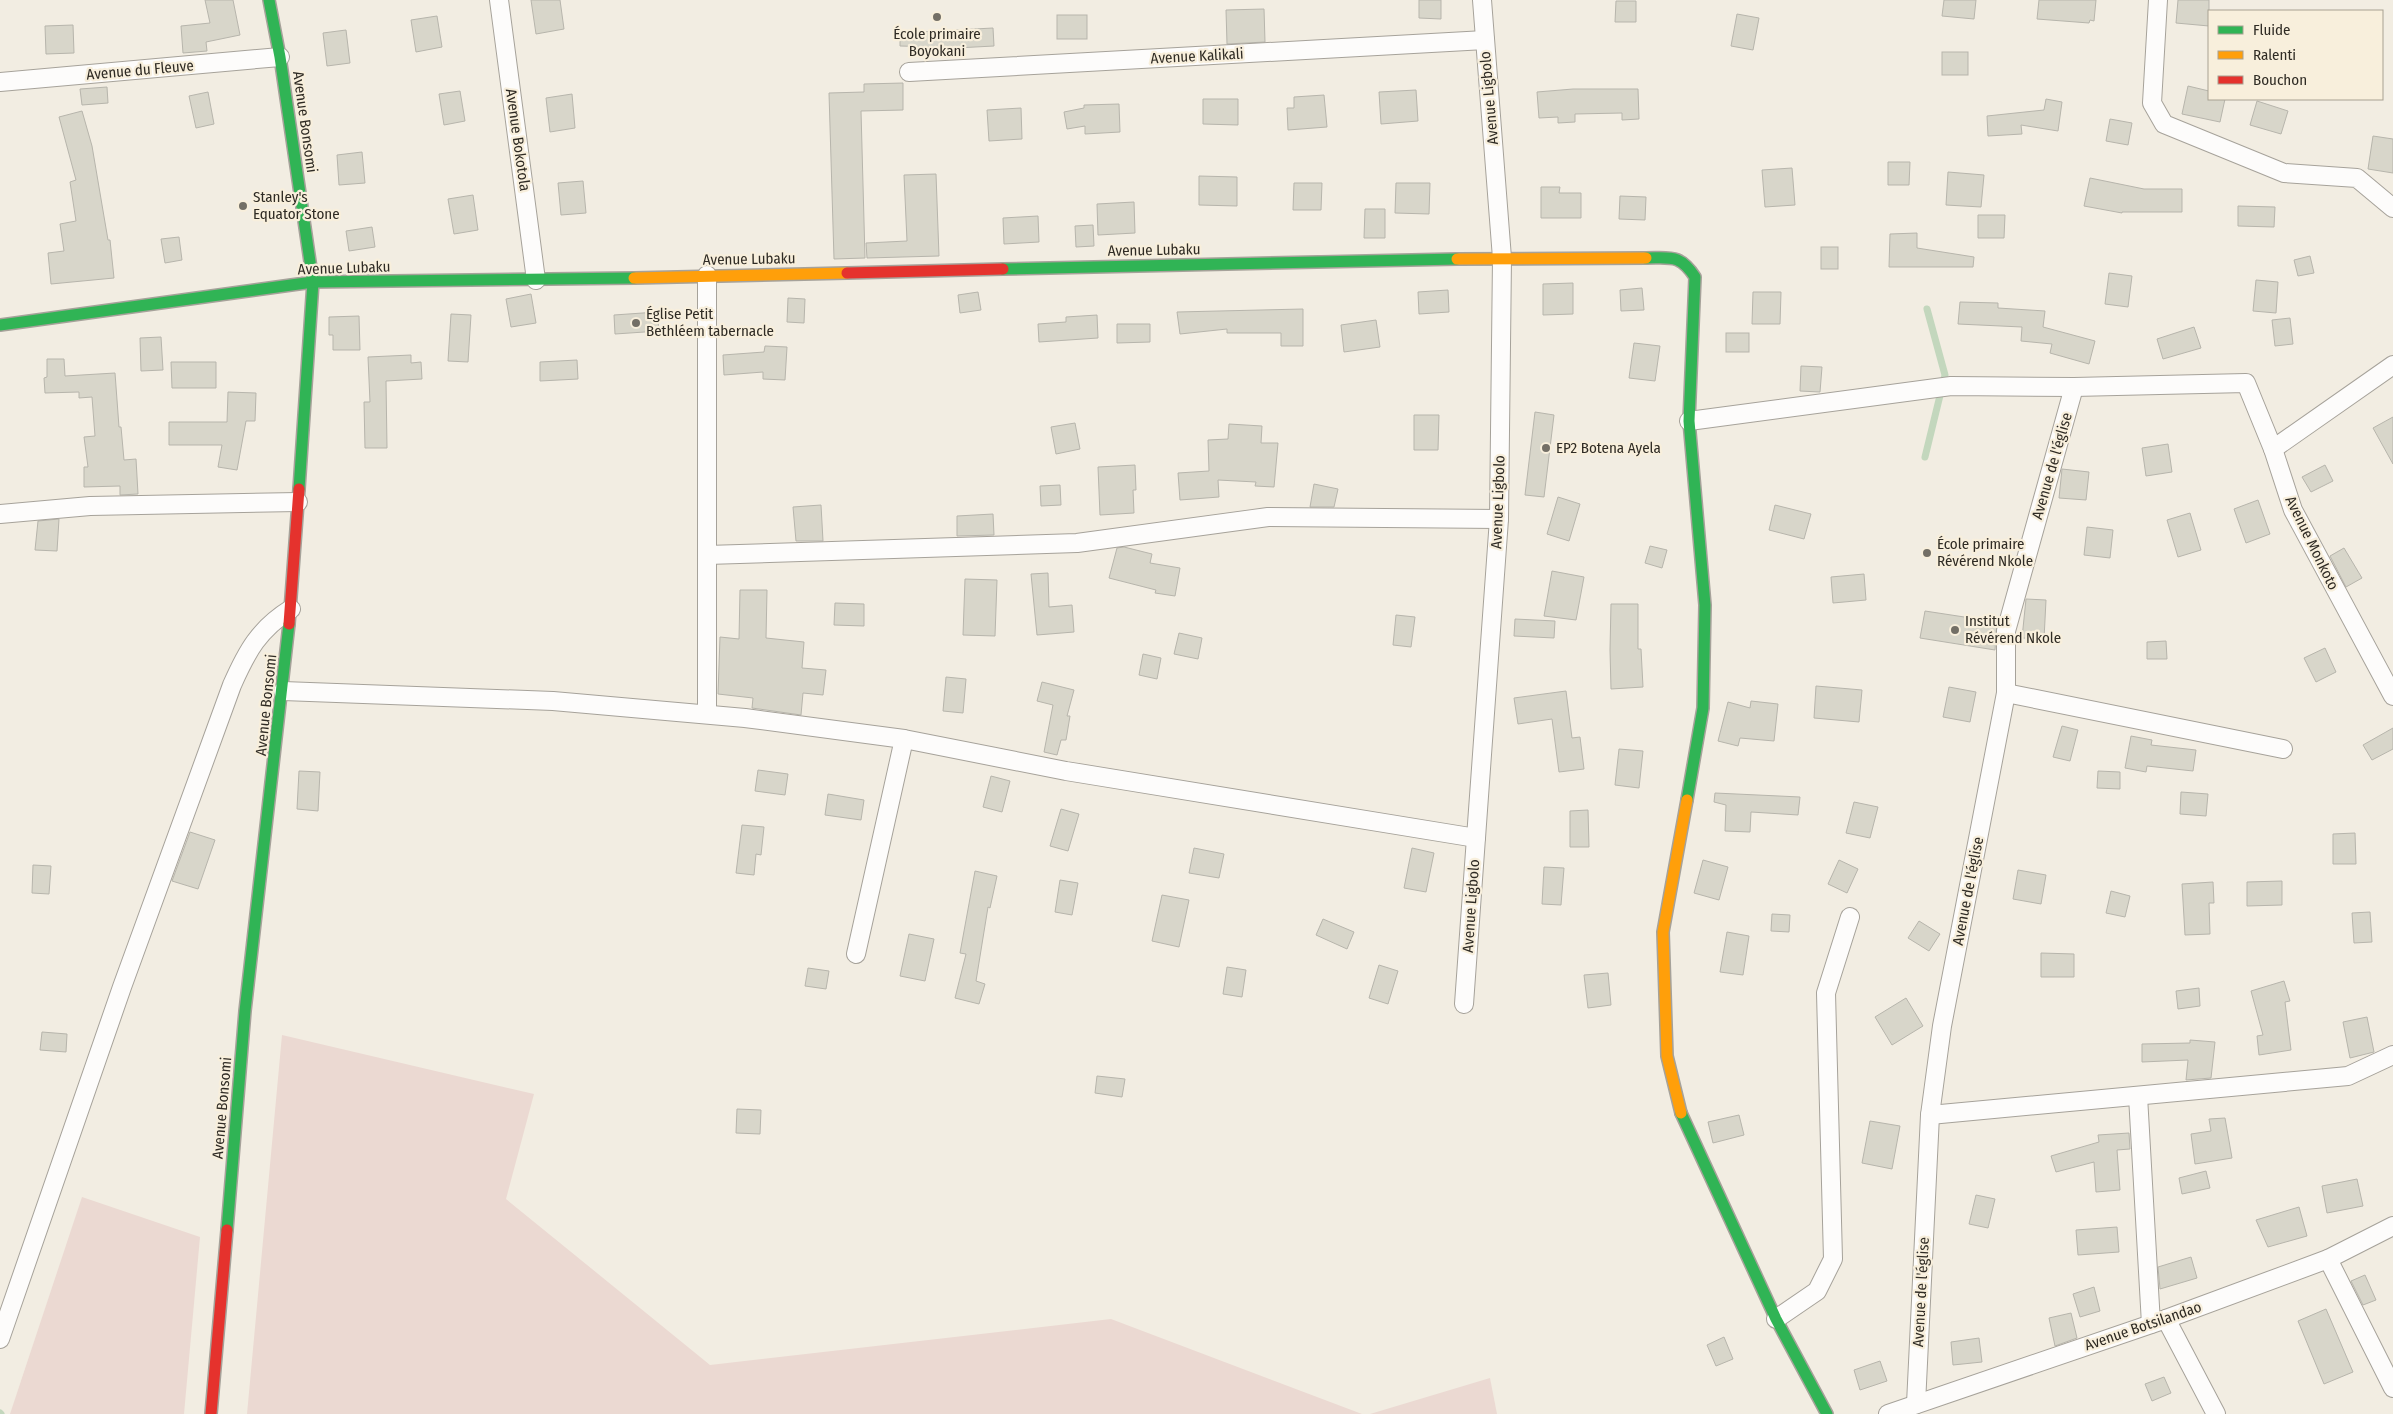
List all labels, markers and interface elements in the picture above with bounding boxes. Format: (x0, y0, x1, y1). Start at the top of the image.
legend (2208, 10, 2383, 100)
marker: École primaire Boyokani (931, 11, 943, 23)
text: Fluide (2253, 21, 2290, 39)
place label: École primaire Boyokani (893, 25, 981, 60)
street label: Avenue Kalikali (1150, 45, 1244, 67)
text: Ralenti (2253, 46, 2296, 64)
street label: Avenue Ligbolo (1476, 50, 1502, 145)
street label: Avenue du Fleuve (86, 56, 194, 84)
street label: Avenue Bonsomi (289, 70, 321, 174)
text: Bouchon (2253, 71, 2307, 89)
street label: Avenue Bokotola (502, 88, 534, 192)
place label: Stanley's Equator Stone (253, 188, 340, 223)
marker: Stanley's Equator Stone (237, 200, 249, 212)
street label: Avenue Lubaku (1107, 240, 1201, 260)
street label: Avenue Lubaku (702, 249, 796, 269)
street label: Avenue Lubaku (297, 257, 391, 279)
place label: Église Petit Bethléem tabernacle (646, 305, 774, 340)
marker: Église Petit Bethléem tabernacle (630, 317, 642, 329)
street label: Avenue de l'église (2028, 411, 2076, 521)
place label: EP2 Botena Ayela (1556, 439, 1661, 457)
marker: EP2 Botena Ayela (1540, 442, 1552, 454)
street label: Avenue Ligbolo (1487, 455, 1509, 549)
street label: Avenue Monkoto (2281, 493, 2343, 593)
place label: École primaire Révérend Nkole (1937, 535, 2033, 570)
marker: École primaire Révérend Nkole (1921, 547, 1933, 559)
place label: Institut Révérend Nkole (1965, 612, 2061, 647)
marker: Institut Révérend Nkole (1949, 624, 1961, 636)
street label: Avenue Bonsomi (252, 653, 280, 757)
street label: Avenue de l'église (1949, 835, 1987, 947)
street label: Avenue Ligbolo (1459, 859, 1483, 953)
street label: Avenue Bonsomi (209, 1056, 235, 1160)
street label: Avenue de l'église (1909, 1236, 1933, 1348)
street label: Avenue Botsilandao (2082, 1298, 2204, 1354)

